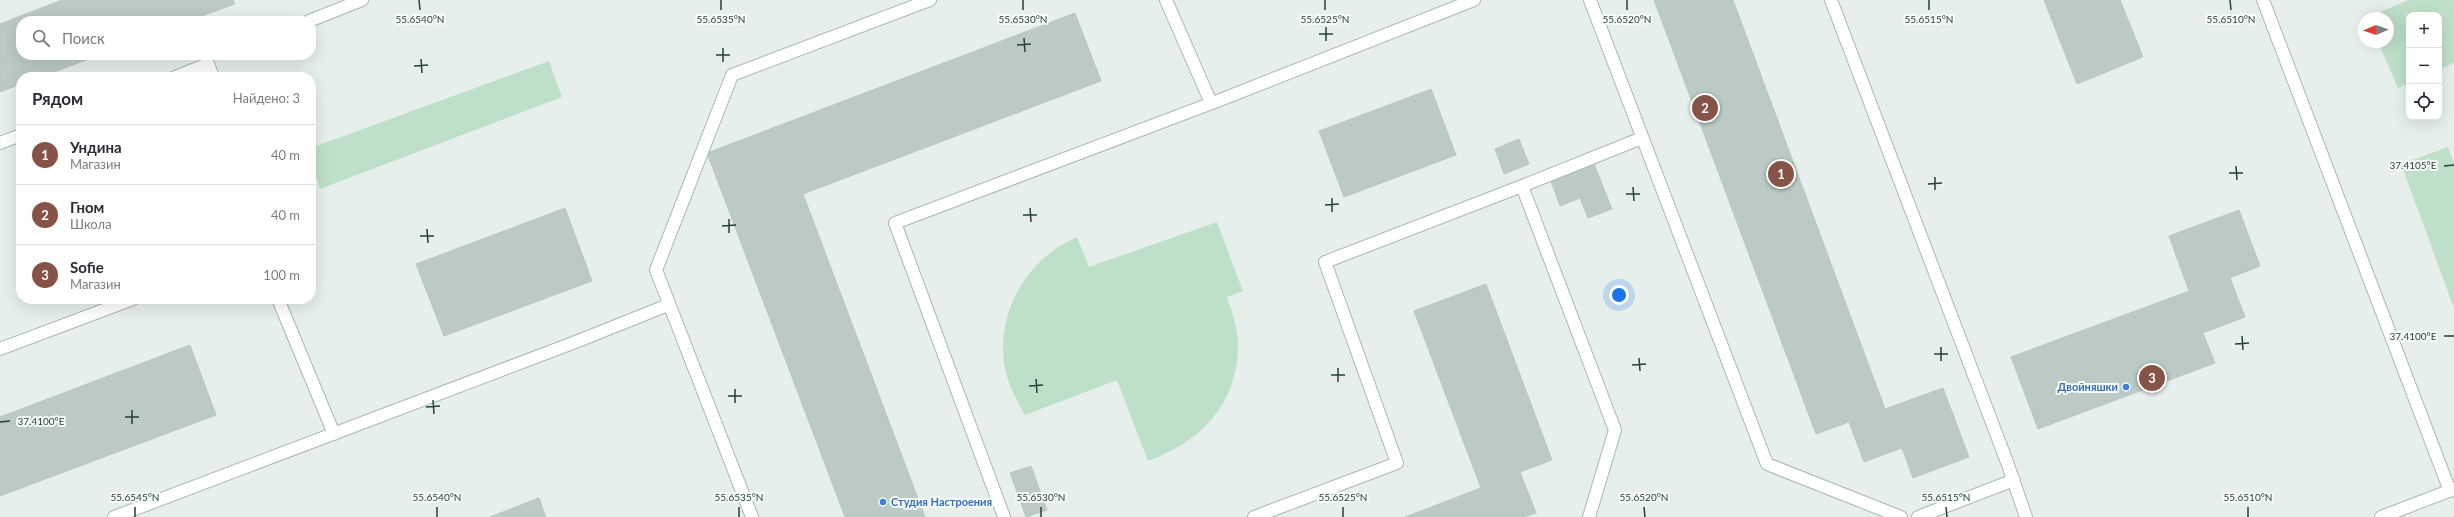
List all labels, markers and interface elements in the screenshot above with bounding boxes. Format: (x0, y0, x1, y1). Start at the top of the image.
north arrow (2358, 12, 2394, 48)
map controls (2406, 12, 2442, 120)
button: + (2406, 12, 2442, 48)
text: 55.6540°N (396, 13, 444, 25)
text: 55.6535°N (697, 13, 745, 25)
text: 55.6530°N (999, 13, 1047, 25)
text: 55.6525°N (1301, 13, 1349, 25)
text: 55.6520°N (1603, 13, 1651, 25)
text: 55.6515°N (1905, 13, 1953, 25)
text: 55.6510°N (2207, 13, 2255, 25)
search box (16, 16, 316, 60)
icon: search (30, 27, 52, 49)
text: Поиск (62, 29, 105, 47)
button: − (2406, 48, 2442, 84)
button: locate (2406, 84, 2442, 120)
text: Рядом (32, 88, 83, 109)
text: Найдено: 3 (233, 90, 300, 106)
pin: 2 (1692, 93, 1718, 123)
text: Ундина (70, 138, 122, 156)
text: 1 (41, 147, 49, 163)
text: 40 m (271, 147, 300, 163)
text: Магазин (70, 156, 121, 172)
pin: 1 (1768, 159, 1794, 189)
text: 37.4105°E (2389, 159, 2437, 171)
text: Гном (70, 198, 104, 216)
text: 2 (41, 207, 49, 223)
text: 40 m (271, 207, 300, 223)
text: Школа (70, 216, 112, 232)
text: Sofie (70, 258, 104, 276)
text: 3 (41, 267, 49, 283)
text: 100 m (263, 267, 300, 283)
text: Магазин (70, 276, 121, 292)
your location (1609, 285, 1629, 305)
text: 37.4100°E (2389, 330, 2437, 342)
pin: 3 (2139, 363, 2165, 393)
place label: Двойняшки (2058, 380, 2118, 393)
marker: Двойняшки (2121, 382, 2131, 392)
text: 37.4100°E (17, 415, 65, 427)
text: 55.6545°N (111, 491, 159, 503)
text: 55.6540°N (413, 491, 461, 503)
text: 55.6535°N (715, 491, 763, 503)
text: 55.6530°N (1017, 491, 1065, 503)
text: 55.6525°N (1319, 491, 1367, 503)
text: 55.6520°N (1620, 491, 1668, 503)
text: 55.6515°N (1922, 491, 1970, 503)
text: 55.6510°N (2224, 491, 2272, 503)
place label: Студия Настроения (891, 495, 992, 508)
marker: Студия Настроения (878, 497, 888, 507)

